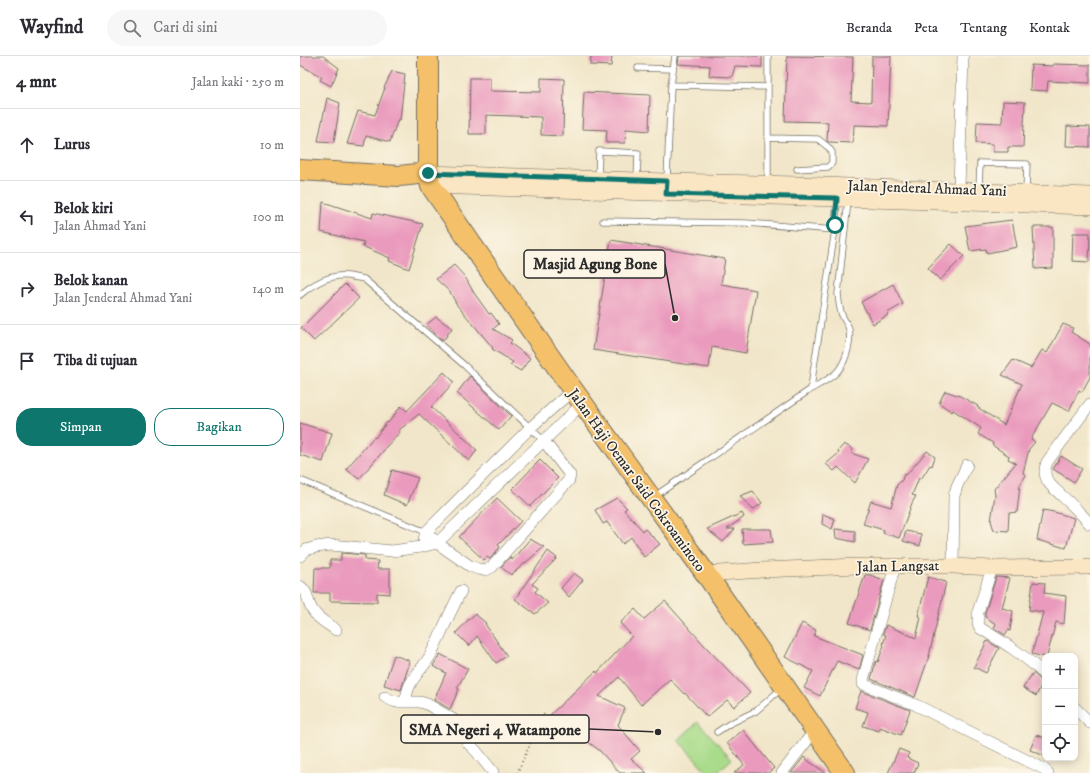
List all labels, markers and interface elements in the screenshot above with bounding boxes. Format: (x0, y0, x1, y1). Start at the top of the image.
search box (107, 10, 387, 46)
text: Wayfind (20, 16, 83, 39)
icon: search (121, 17, 143, 39)
text: Cari di sini (153, 18, 218, 37)
text: Beranda (846, 19, 892, 37)
text: Peta (914, 19, 938, 37)
text: Tentang (960, 19, 1007, 37)
text: Kontak (1029, 19, 1070, 37)
text: 4 mnt (16, 71, 56, 93)
text: Jalan kaki · 250 m (192, 74, 284, 90)
icon: ahead (16, 134, 38, 156)
text: Lurus (54, 135, 90, 154)
text: 10 m (260, 137, 284, 153)
route end (419, 164, 437, 182)
street label: Jalan Jenderal Ahmad Yani (845, 176, 1007, 201)
text: Belok kiri (54, 199, 113, 218)
icon: left (16, 206, 38, 228)
text: 100 m (253, 209, 284, 225)
route start (826, 216, 844, 234)
text: Jalan Ahmad Yani (54, 218, 146, 234)
callout: Masjid Agung Bone (524, 250, 665, 278)
text: Masjid Agung Bone (533, 254, 657, 274)
text: Belok kanan (54, 271, 128, 290)
icon: right (16, 278, 38, 300)
text: 140 m (252, 281, 284, 297)
text: Jalan Jenderal Ahmad Yani (54, 290, 192, 306)
icon: arrive (16, 350, 38, 372)
text: Tiba di tujuan (54, 351, 137, 370)
street label: Jalan Haji Oemar Said Cokroaminoto (563, 383, 709, 576)
button: Simpan (16, 408, 146, 446)
button: Bagikan (154, 408, 284, 446)
street label: Jalan Langsat (855, 556, 940, 577)
map controls (1042, 653, 1078, 761)
button: + (1042, 653, 1078, 689)
button: − (1042, 689, 1078, 725)
callout: SMA Negeri 4 Watampone (401, 715, 589, 743)
text: SMA Negeri 4 Watampone (409, 720, 581, 740)
button: locate (1042, 725, 1078, 761)

